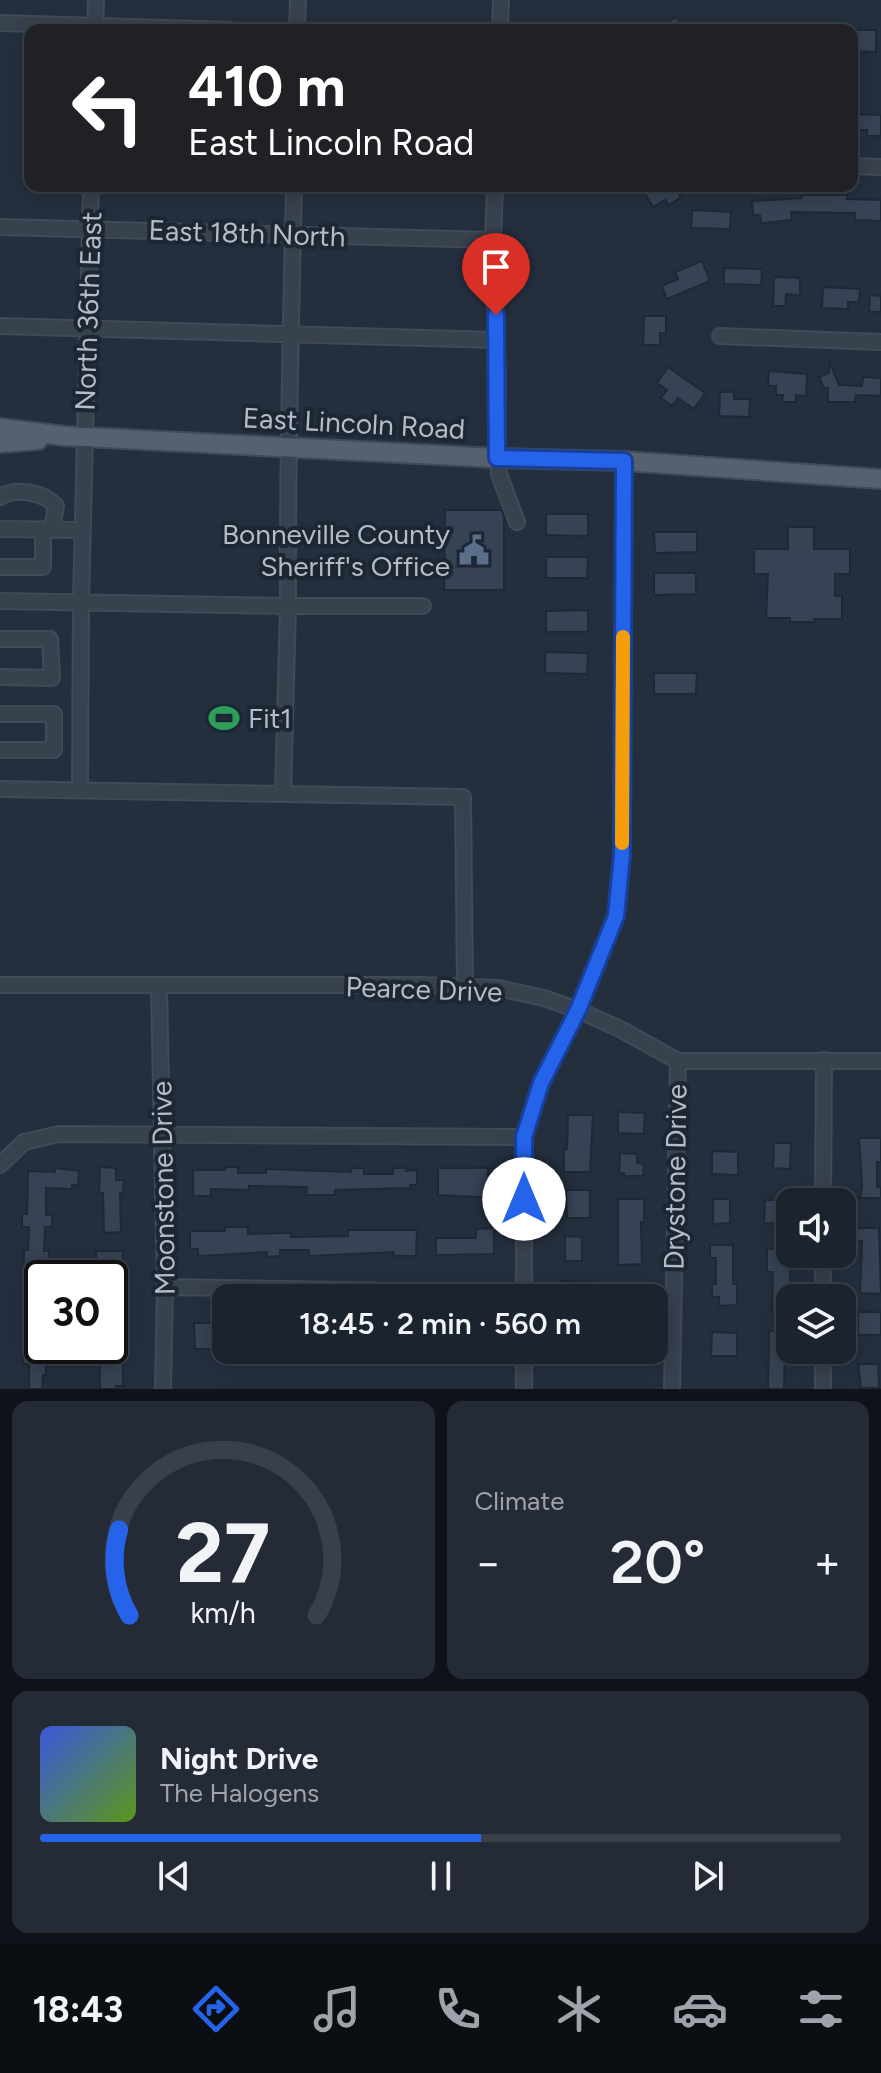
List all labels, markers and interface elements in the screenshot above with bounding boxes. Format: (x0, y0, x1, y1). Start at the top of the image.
text: 410 m (188, 53, 346, 120)
icon: left (56, 56, 160, 160)
text: East Lincoln Road (188, 121, 474, 164)
street label: North 36th East (68, 211, 108, 411)
street label: East 18th North (148, 213, 346, 253)
pin (462, 233, 530, 315)
icon: arrive (474, 245, 518, 289)
street label: East Lincoln Road (242, 400, 466, 446)
place label: Bonneville County Sheriff's Office (222, 517, 450, 583)
public building icon: Bonneville County Sheriff's Office (457, 533, 491, 567)
sports icon: Fit1 (207, 701, 241, 735)
place label: Fit1 (248, 701, 292, 735)
street label: Pearce Drive (345, 969, 503, 1009)
street label: Moonstone Drive (144, 1081, 182, 1295)
street label: Drystone Drive (656, 1084, 694, 1270)
position arrow (482, 1157, 566, 1241)
map controls (776, 1188, 856, 1364)
button: sound (776, 1188, 856, 1268)
speed limit sign: 30 (24, 1260, 128, 1364)
button: layers (776, 1284, 856, 1364)
text: 18:45 · 2 min · 560 m (299, 1305, 581, 1342)
text: Climate (475, 1485, 564, 1517)
text: 27 (176, 1503, 270, 1603)
text: 20° (610, 1526, 705, 1598)
text: − (475, 1536, 502, 1589)
text: + (814, 1536, 841, 1589)
text: km/h (191, 1596, 256, 1630)
text: Night Drive (160, 1740, 318, 1777)
text: The Halogens (160, 1777, 319, 1809)
icon: previous (152, 1854, 196, 1898)
icon: pause (419, 1854, 463, 1898)
icon: next (686, 1854, 730, 1898)
icon: directions (188, 1981, 244, 2037)
icon: music (309, 1981, 365, 2037)
icon: phone (430, 1981, 486, 2037)
icon: climate (551, 1981, 607, 2037)
icon: car (672, 1981, 728, 2037)
icon: filters (793, 1981, 849, 2037)
text: 18:43 (32, 1988, 123, 2031)

